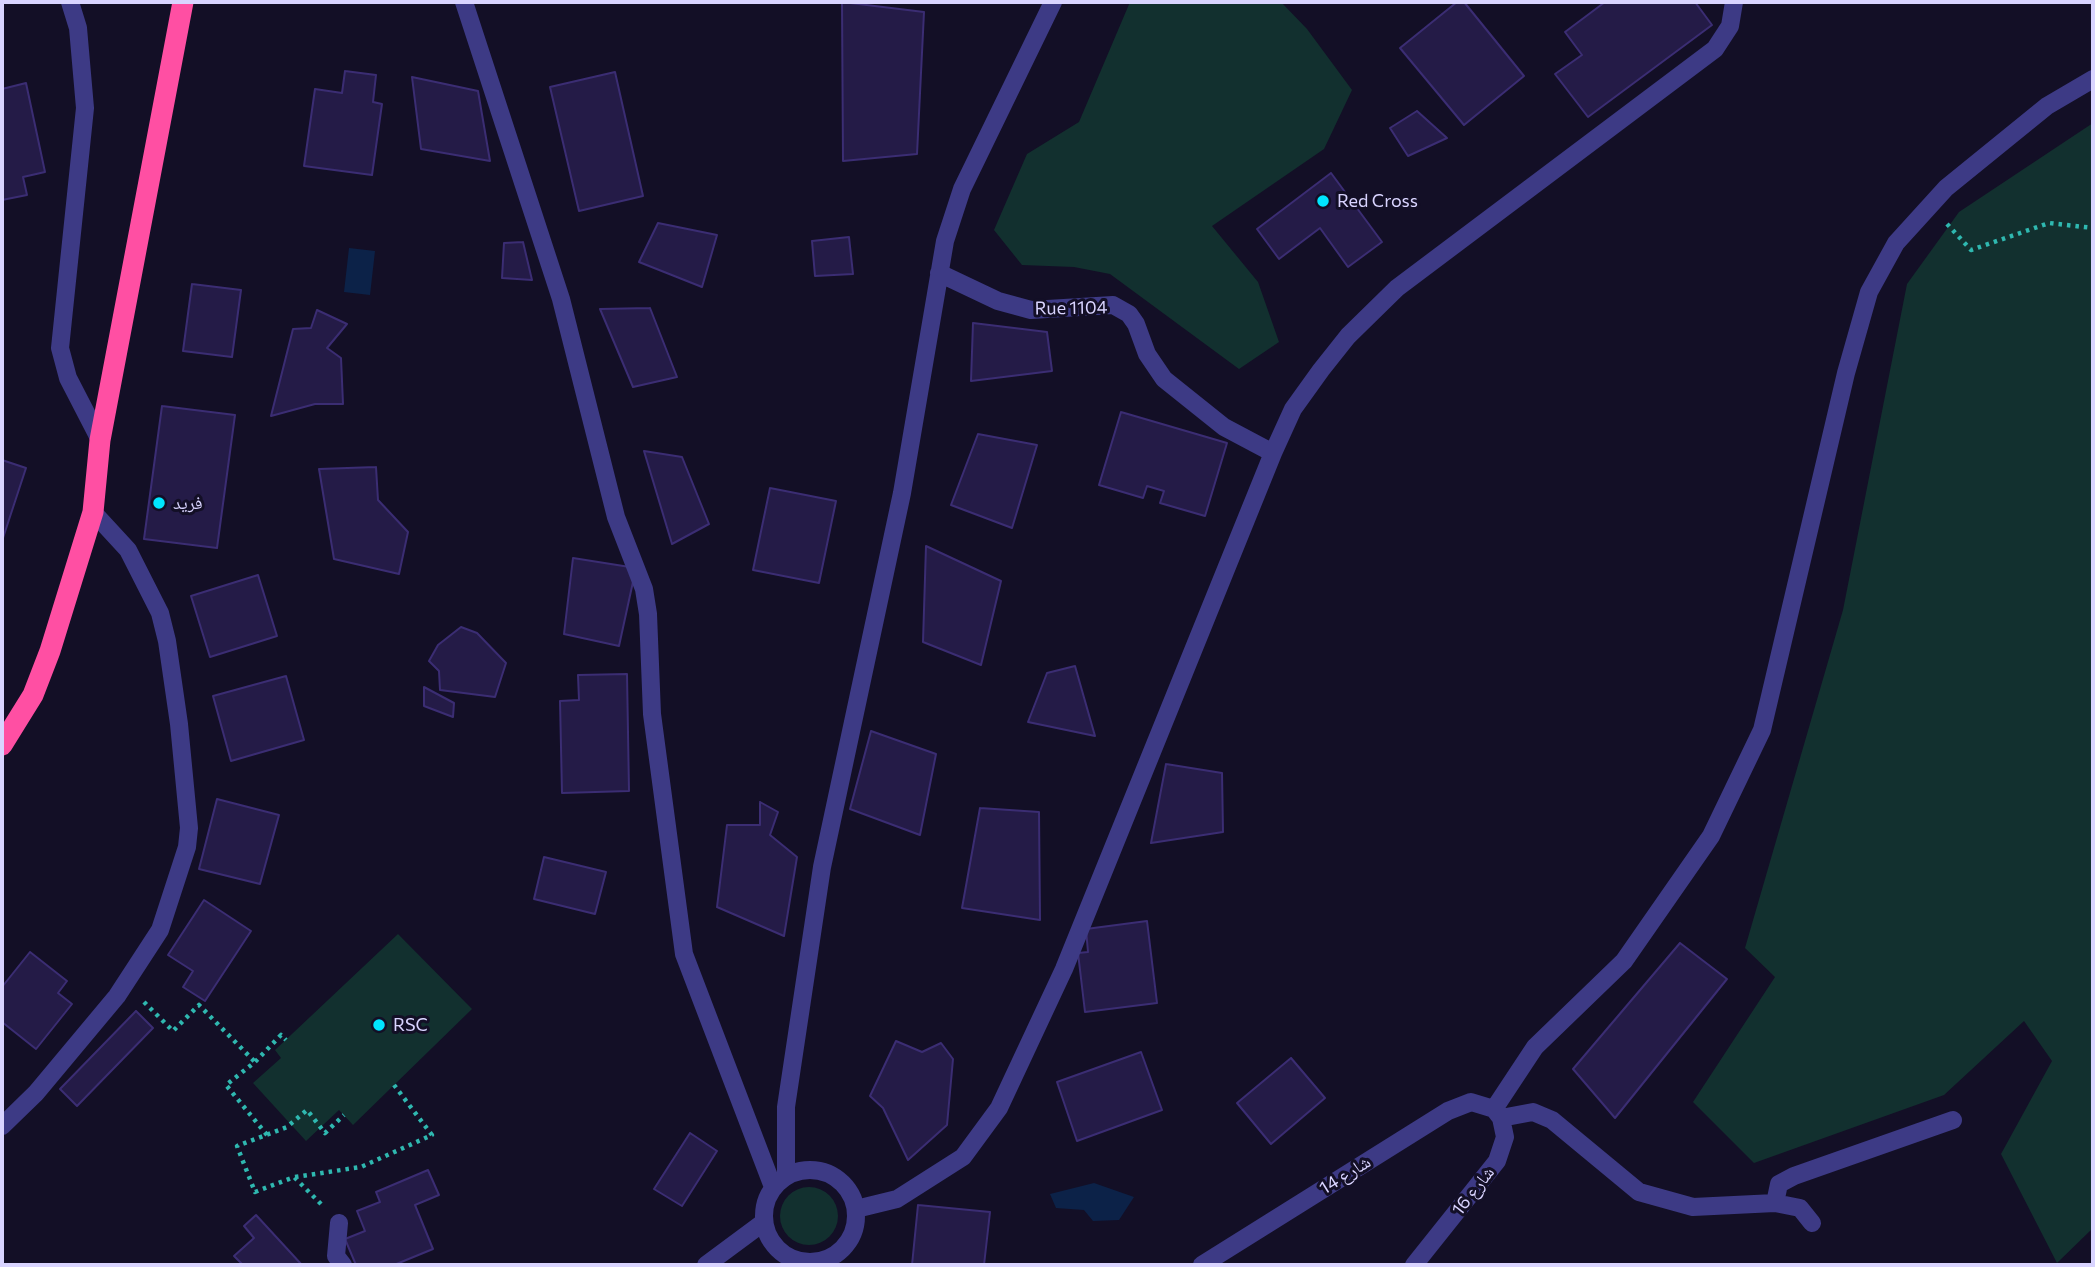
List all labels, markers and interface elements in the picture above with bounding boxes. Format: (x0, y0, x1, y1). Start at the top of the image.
place label: Red Cross (1337, 190, 1418, 212)
marker: Red Cross (1315, 193, 1331, 209)
street label: Rue 1104 (1034, 297, 1108, 319)
place label: فريد (173, 492, 203, 514)
marker: فريد (151, 495, 167, 511)
place label: RSC (393, 1014, 428, 1036)
marker: RSC (371, 1017, 387, 1033)
street label: شارع 14 (1315, 1151, 1375, 1199)
street label: شارع 16 (1447, 1162, 1499, 1220)

